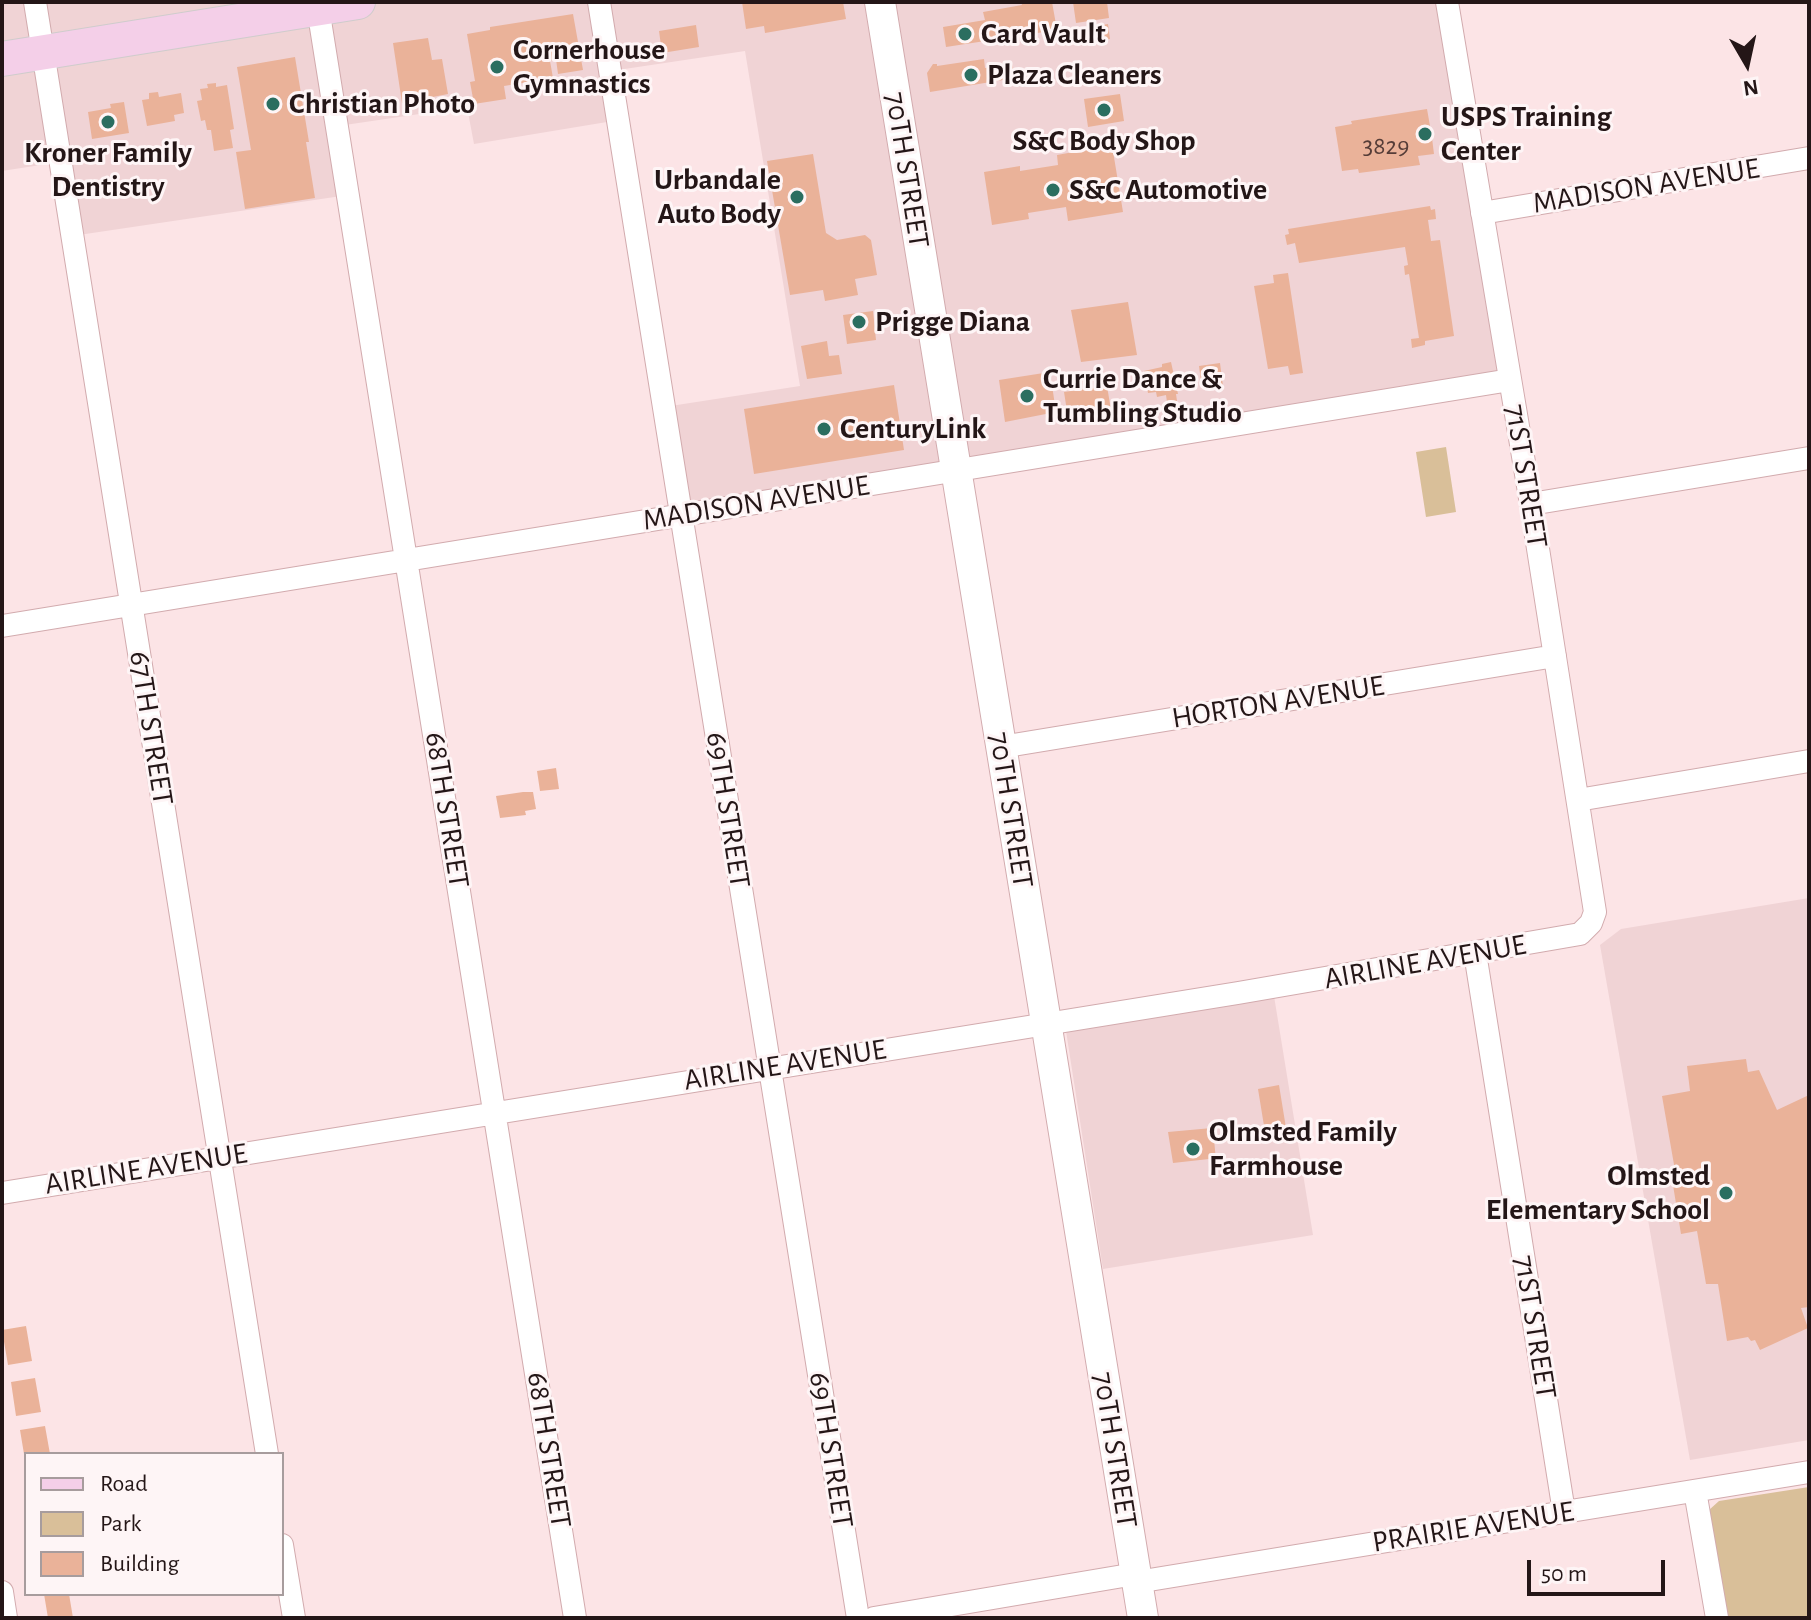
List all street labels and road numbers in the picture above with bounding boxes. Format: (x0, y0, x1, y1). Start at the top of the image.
street label: 70TH STREET (877, 90, 937, 250)
street label: MADISON AVENUE (1530, 150, 1762, 222)
street label: 71ST STREET (1497, 402, 1555, 550)
street label: MADISON AVENUE (640, 467, 872, 539)
street label: 67TH STREET (121, 648, 181, 808)
street label: HORTON AVENUE (1169, 667, 1387, 737)
street label: 68TH STREET (417, 730, 477, 890)
street label: 69TH STREET (698, 730, 758, 890)
street label: 70TH STREET (981, 730, 1041, 890)
street label: AIRLINE AVENUE (1321, 927, 1529, 997)
street label: AIRLINE AVENUE (681, 1031, 889, 1099)
street label: AIRLINE AVENUE (42, 1135, 250, 1203)
street label: 71ST STREET (1506, 1253, 1564, 1401)
street label: 68TH STREET (519, 1370, 579, 1530)
street label: 69TH STREET (801, 1370, 861, 1530)
street label: 70TH STREET (1085, 1370, 1145, 1530)
street label: PRAIRIE AVENUE (1370, 1493, 1576, 1561)

